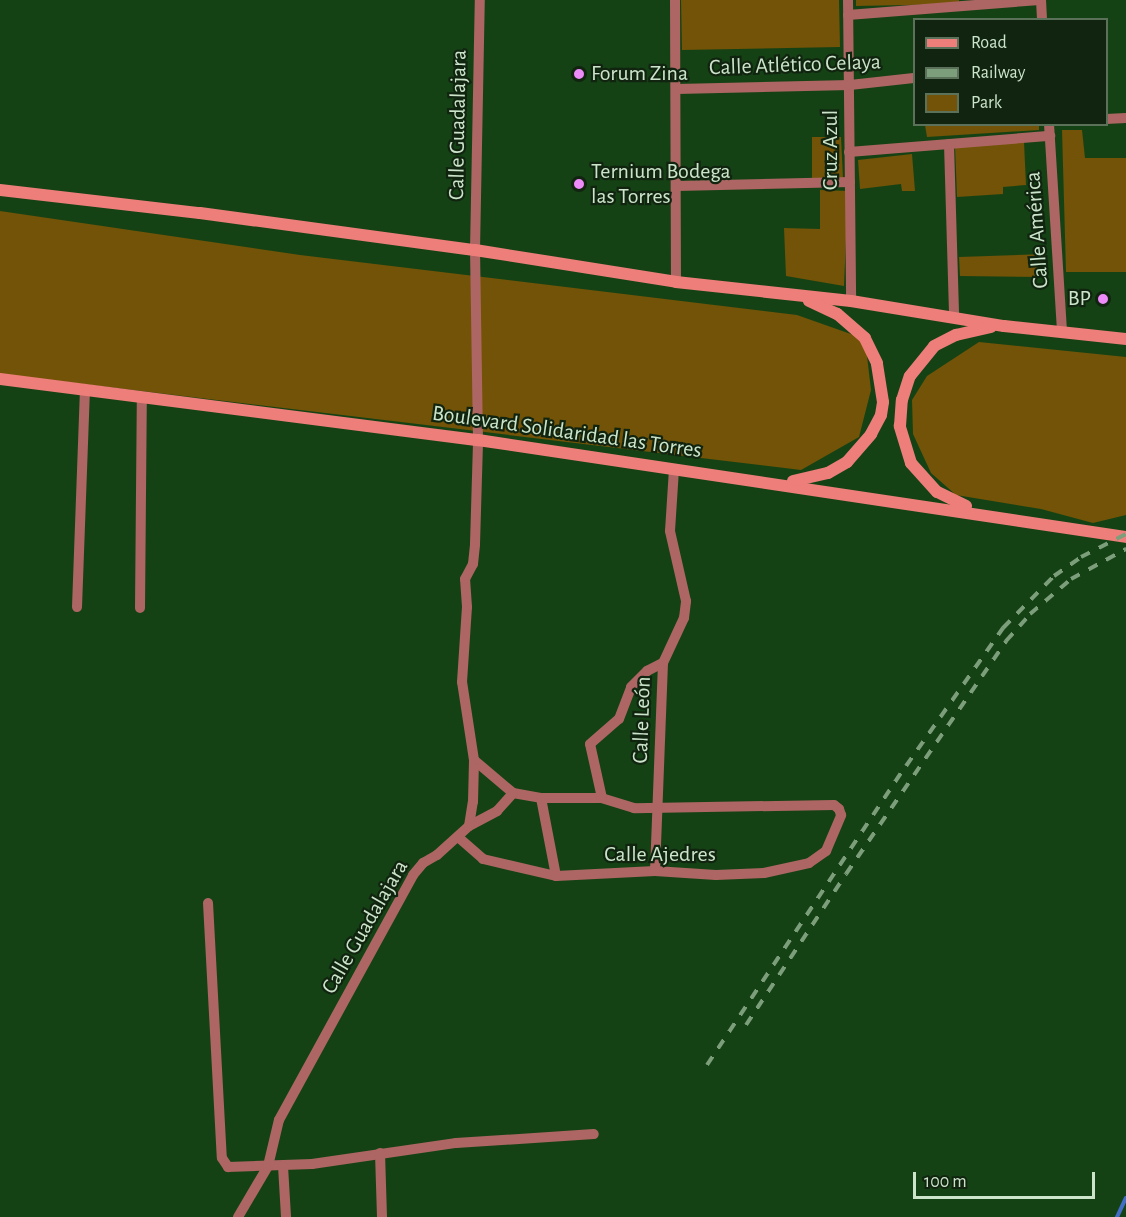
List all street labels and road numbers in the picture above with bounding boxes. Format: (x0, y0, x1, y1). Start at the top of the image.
street label: Calle Atlético Celaya (709, 49, 881, 81)
street label: Calle Guadalajara (443, 50, 473, 200)
street label: Cruz Azul (818, 110, 844, 190)
street label: Calle América (1020, 171, 1054, 289)
street label: Boulevard Solidaridad las Torres (431, 400, 703, 464)
street label: Calle León (627, 676, 657, 764)
street label: Calle Ajedres (604, 842, 716, 868)
street label: Calle Guadalajara (316, 855, 414, 999)

